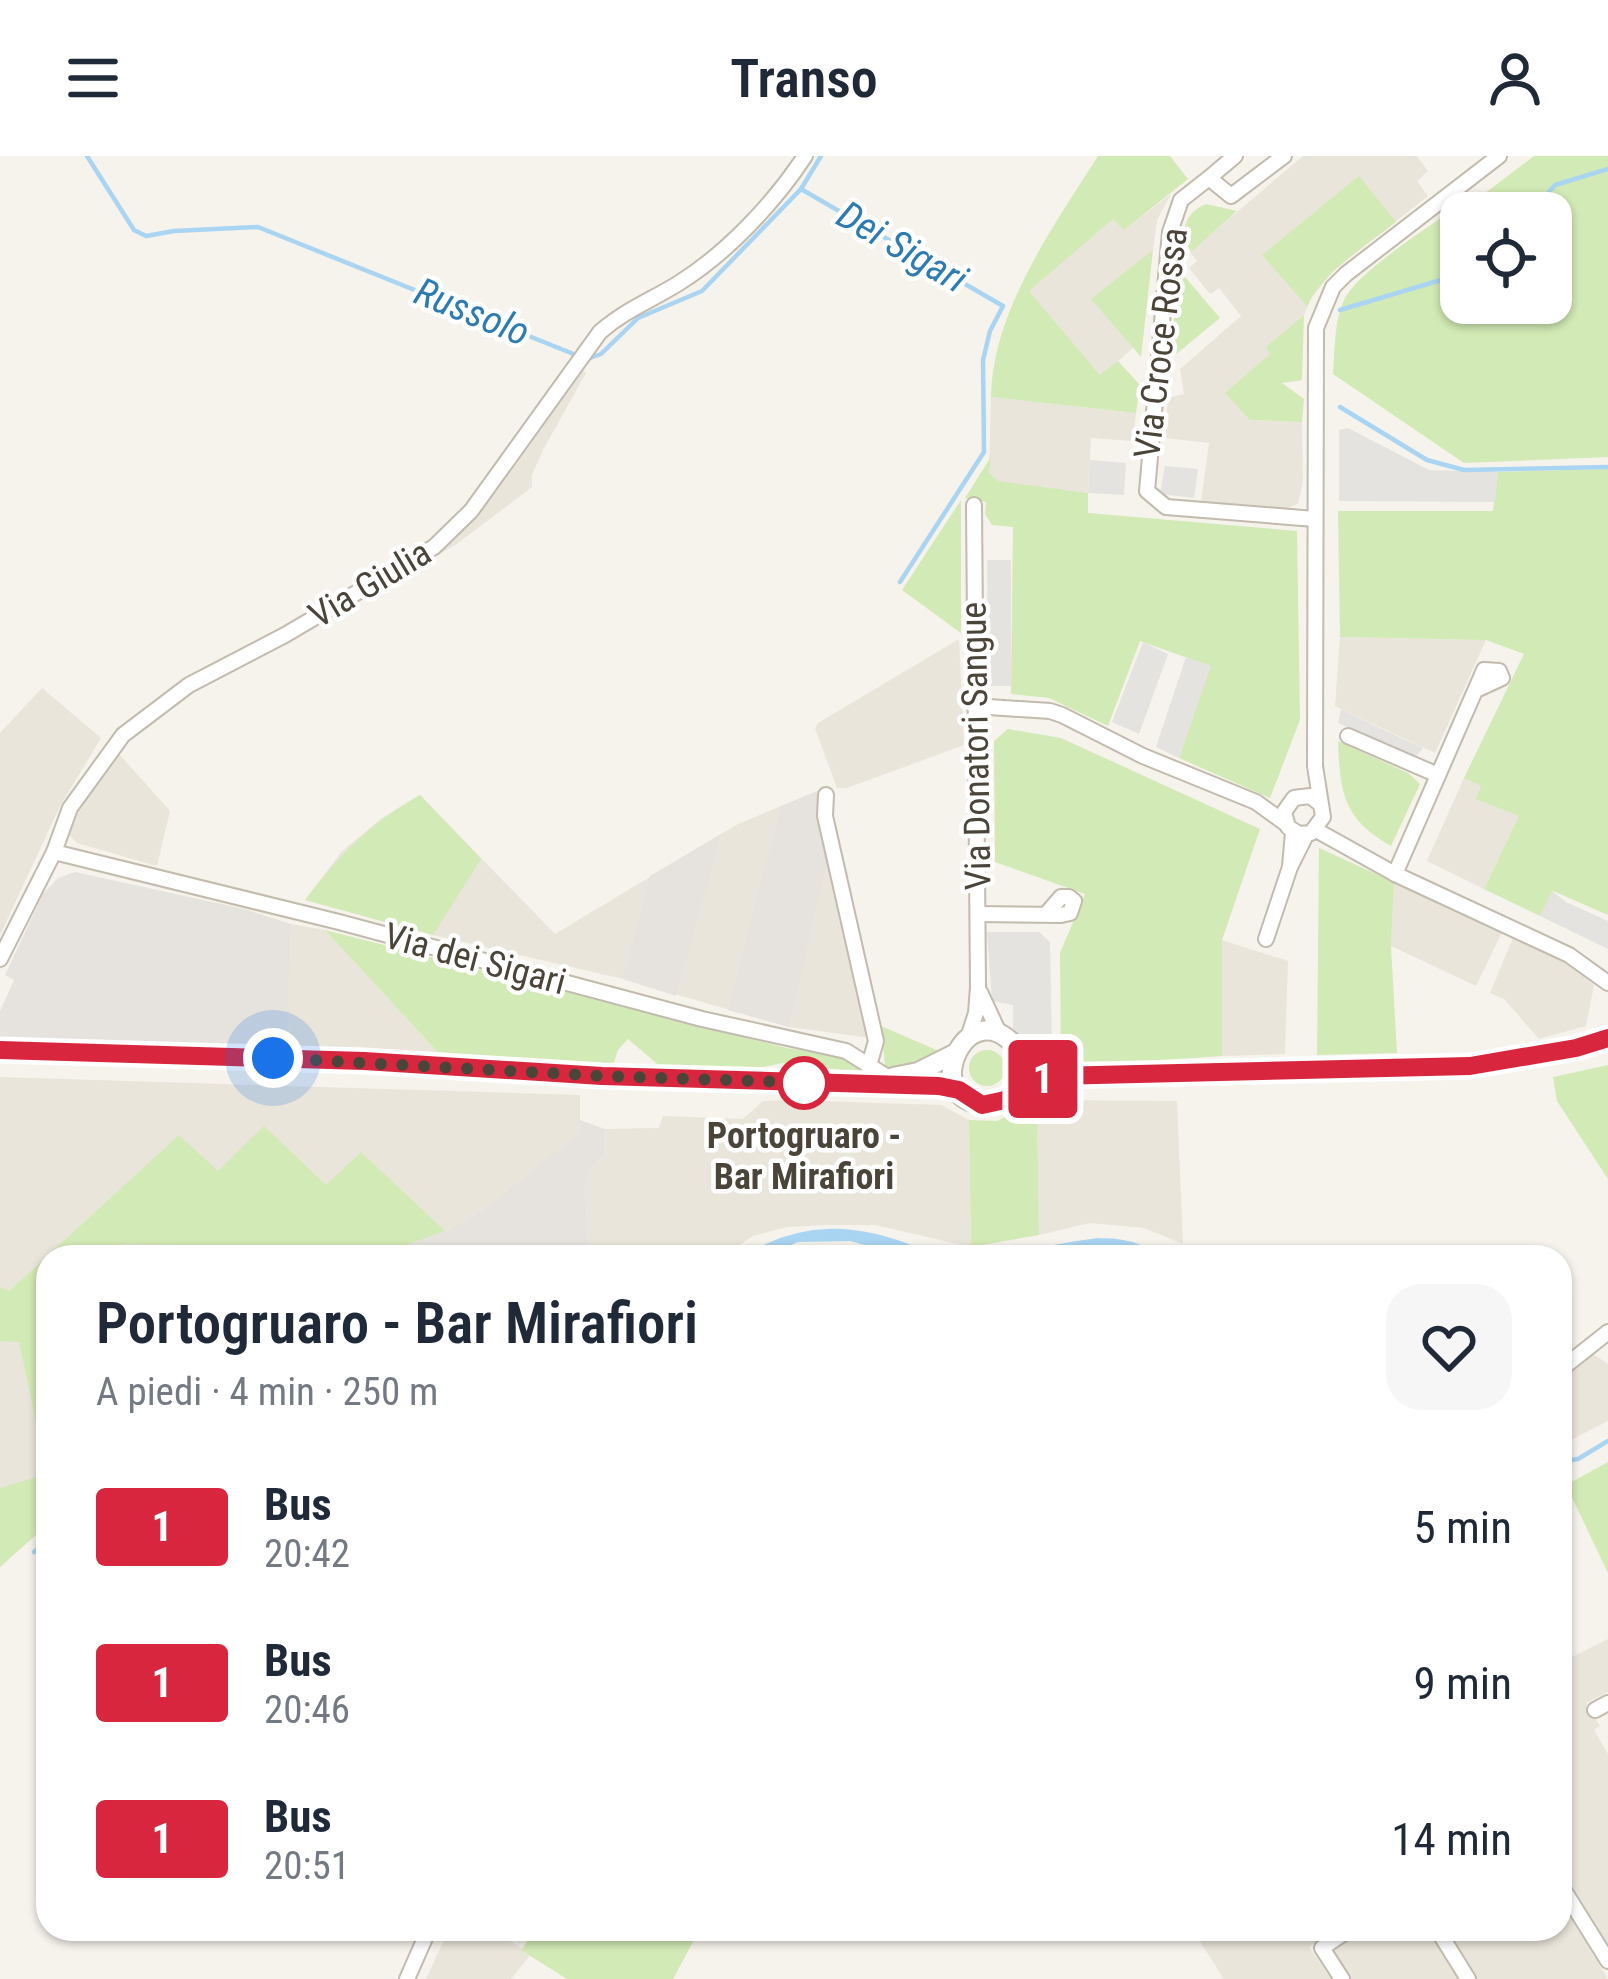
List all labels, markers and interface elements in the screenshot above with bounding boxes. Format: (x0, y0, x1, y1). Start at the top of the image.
icon: menu (60, 45, 126, 111)
icon: person (1482, 45, 1548, 111)
text: Transo (730, 47, 878, 110)
water label: Dei Sigari (829, 192, 975, 303)
map controls (1440, 192, 1572, 324)
button: locate (1440, 192, 1572, 324)
street label: Via Croce Rossa (1126, 225, 1196, 461)
water label: Russolo (408, 268, 536, 356)
street label: Via Giulia (301, 531, 439, 637)
street label: Via Donatori Sangue (952, 601, 1000, 891)
street label: Via dei Sigari (380, 915, 570, 1003)
your location (243, 1028, 303, 1088)
line badge: 1 (1004, 1040, 1082, 1118)
text: 1 (1032, 1054, 1054, 1103)
marker: Portogruaro - Bar Mirafiori (779, 1058, 829, 1108)
place label: Portogruaro - Bar Mirafiori (707, 1115, 901, 1198)
button: heart (1386, 1284, 1512, 1410)
text: Portogruaro - Bar Mirafiori (96, 1290, 698, 1357)
text: A piedi · 4 min · 250 m (96, 1369, 439, 1415)
text: Bus (264, 1478, 332, 1531)
text: 5 min (1413, 1501, 1512, 1554)
text: 1 (151, 1502, 173, 1551)
text: 20:42 (264, 1531, 350, 1577)
text: Bus (264, 1634, 332, 1687)
text: 9 min (1413, 1657, 1512, 1710)
text: 1 (151, 1658, 173, 1707)
text: 20:46 (264, 1687, 350, 1733)
text: Bus (264, 1790, 332, 1843)
text: 14 min (1391, 1813, 1512, 1866)
text: 1 (151, 1814, 173, 1863)
text: 20:51 (264, 1843, 350, 1889)

